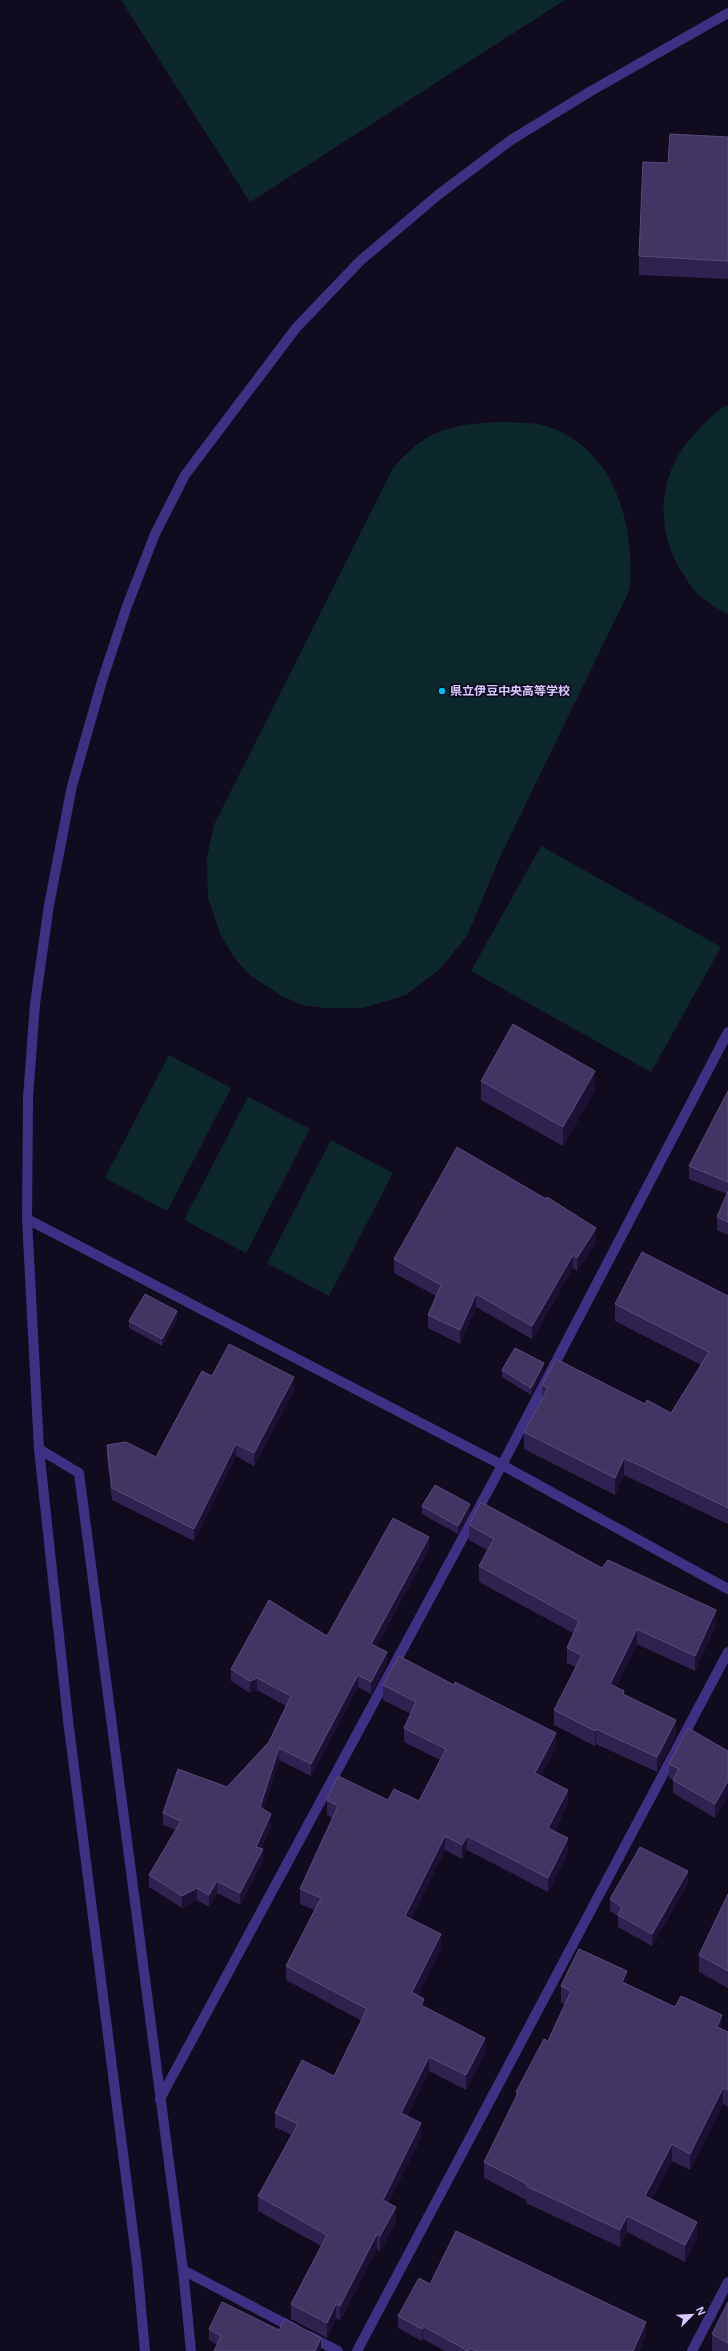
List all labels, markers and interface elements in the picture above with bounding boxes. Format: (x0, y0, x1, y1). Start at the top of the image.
place label: 県立伊豆中央高等学校 (450, 684, 570, 698)
marker: 県立伊豆中央高等学校 (437, 686, 447, 696)
north arrow (672, 2295, 712, 2335)
text: N (694, 2305, 708, 2317)

